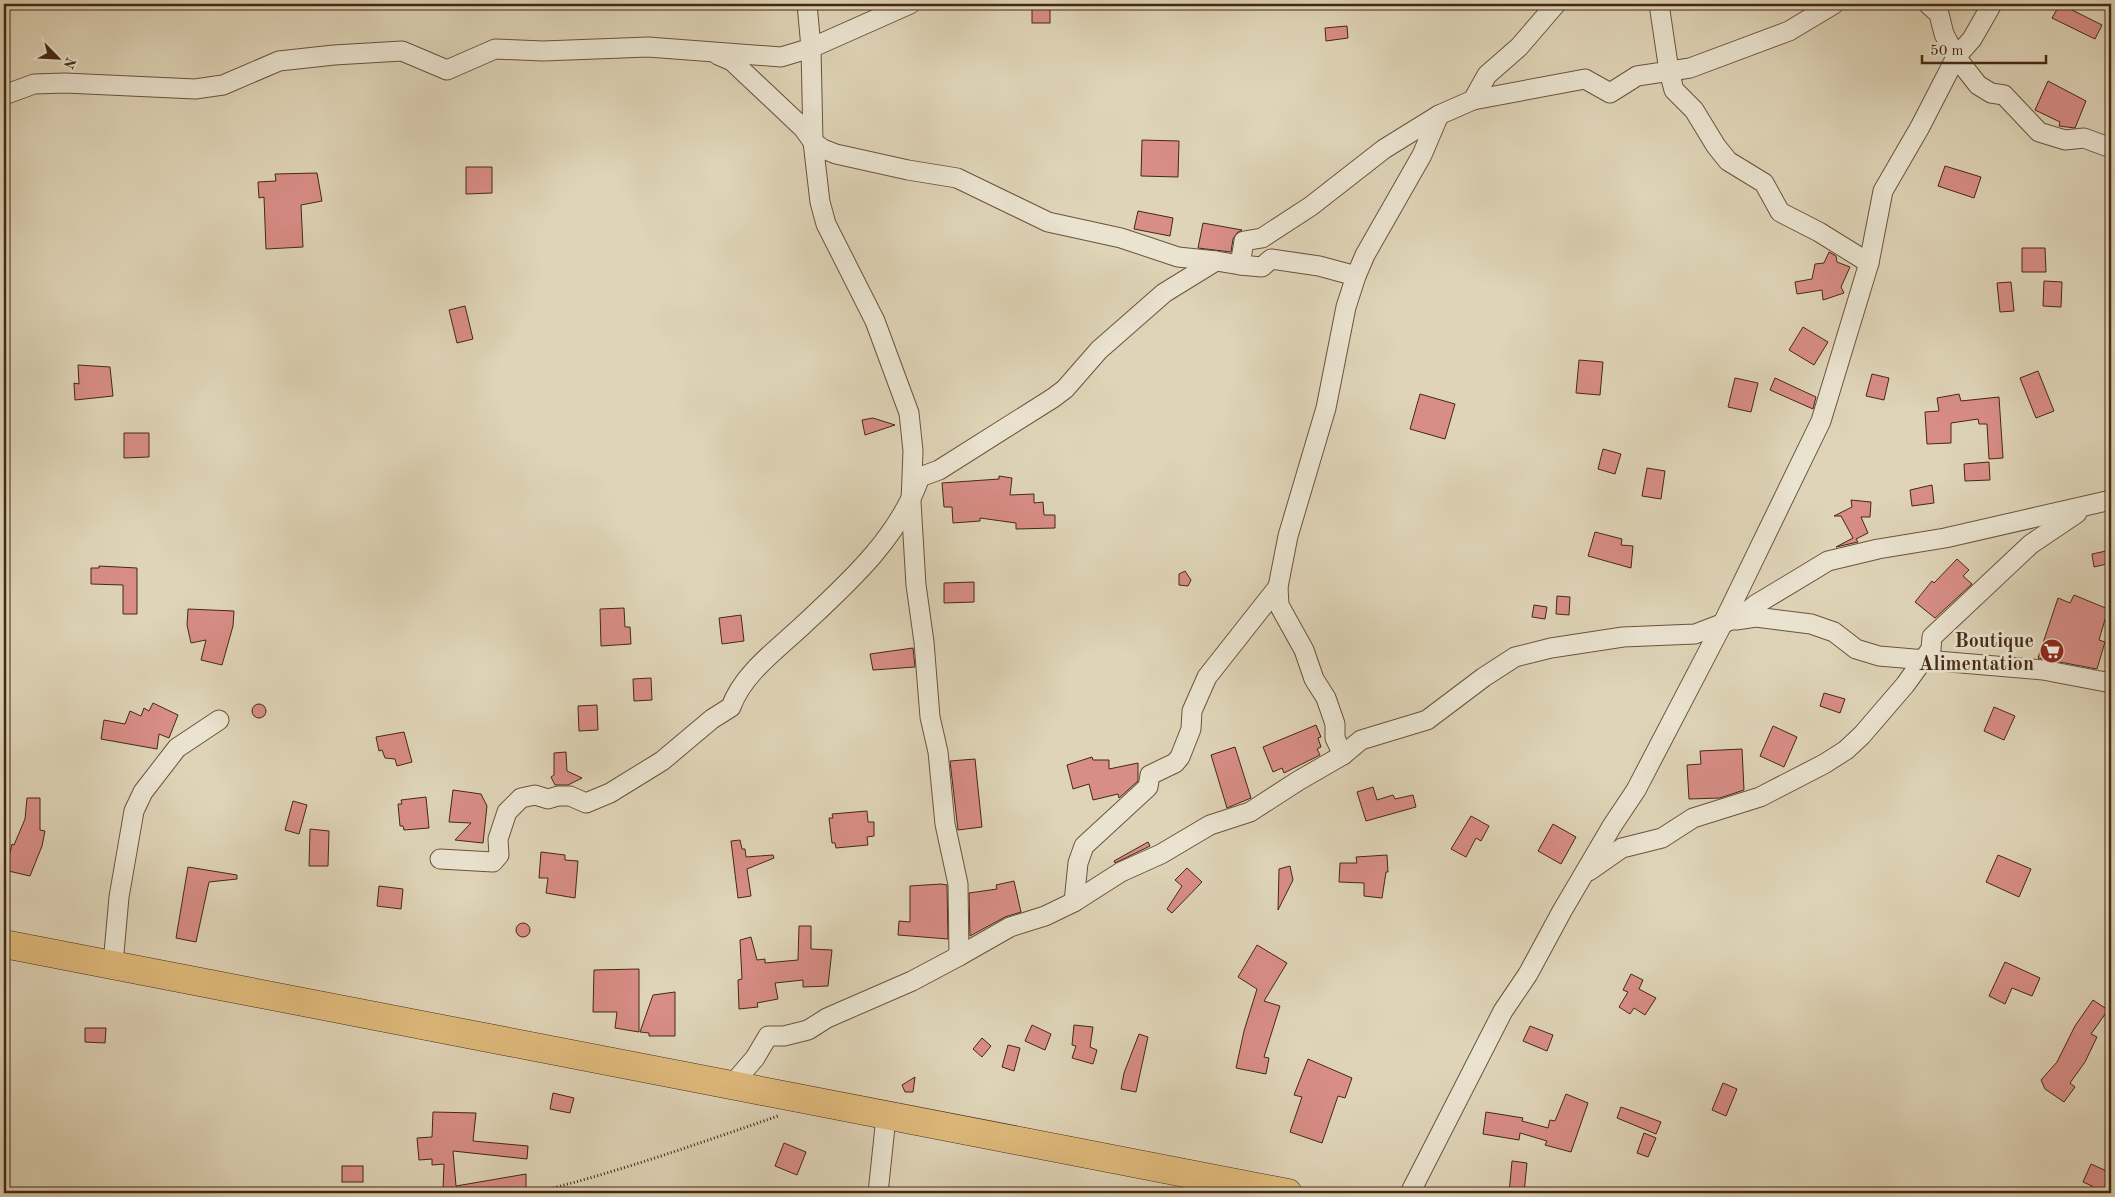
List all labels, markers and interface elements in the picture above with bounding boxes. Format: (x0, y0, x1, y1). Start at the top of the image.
north arrow (32, 32, 82, 82)
scale bar (1922, 32, 2046, 64)
text: 50 m (1930, 44, 1964, 59)
text: N (60, 55, 78, 71)
place label: Boutique Alimentation (1918, 632, 2034, 675)
supermarket icon: Boutique Alimentation (2039, 638, 2065, 664)

